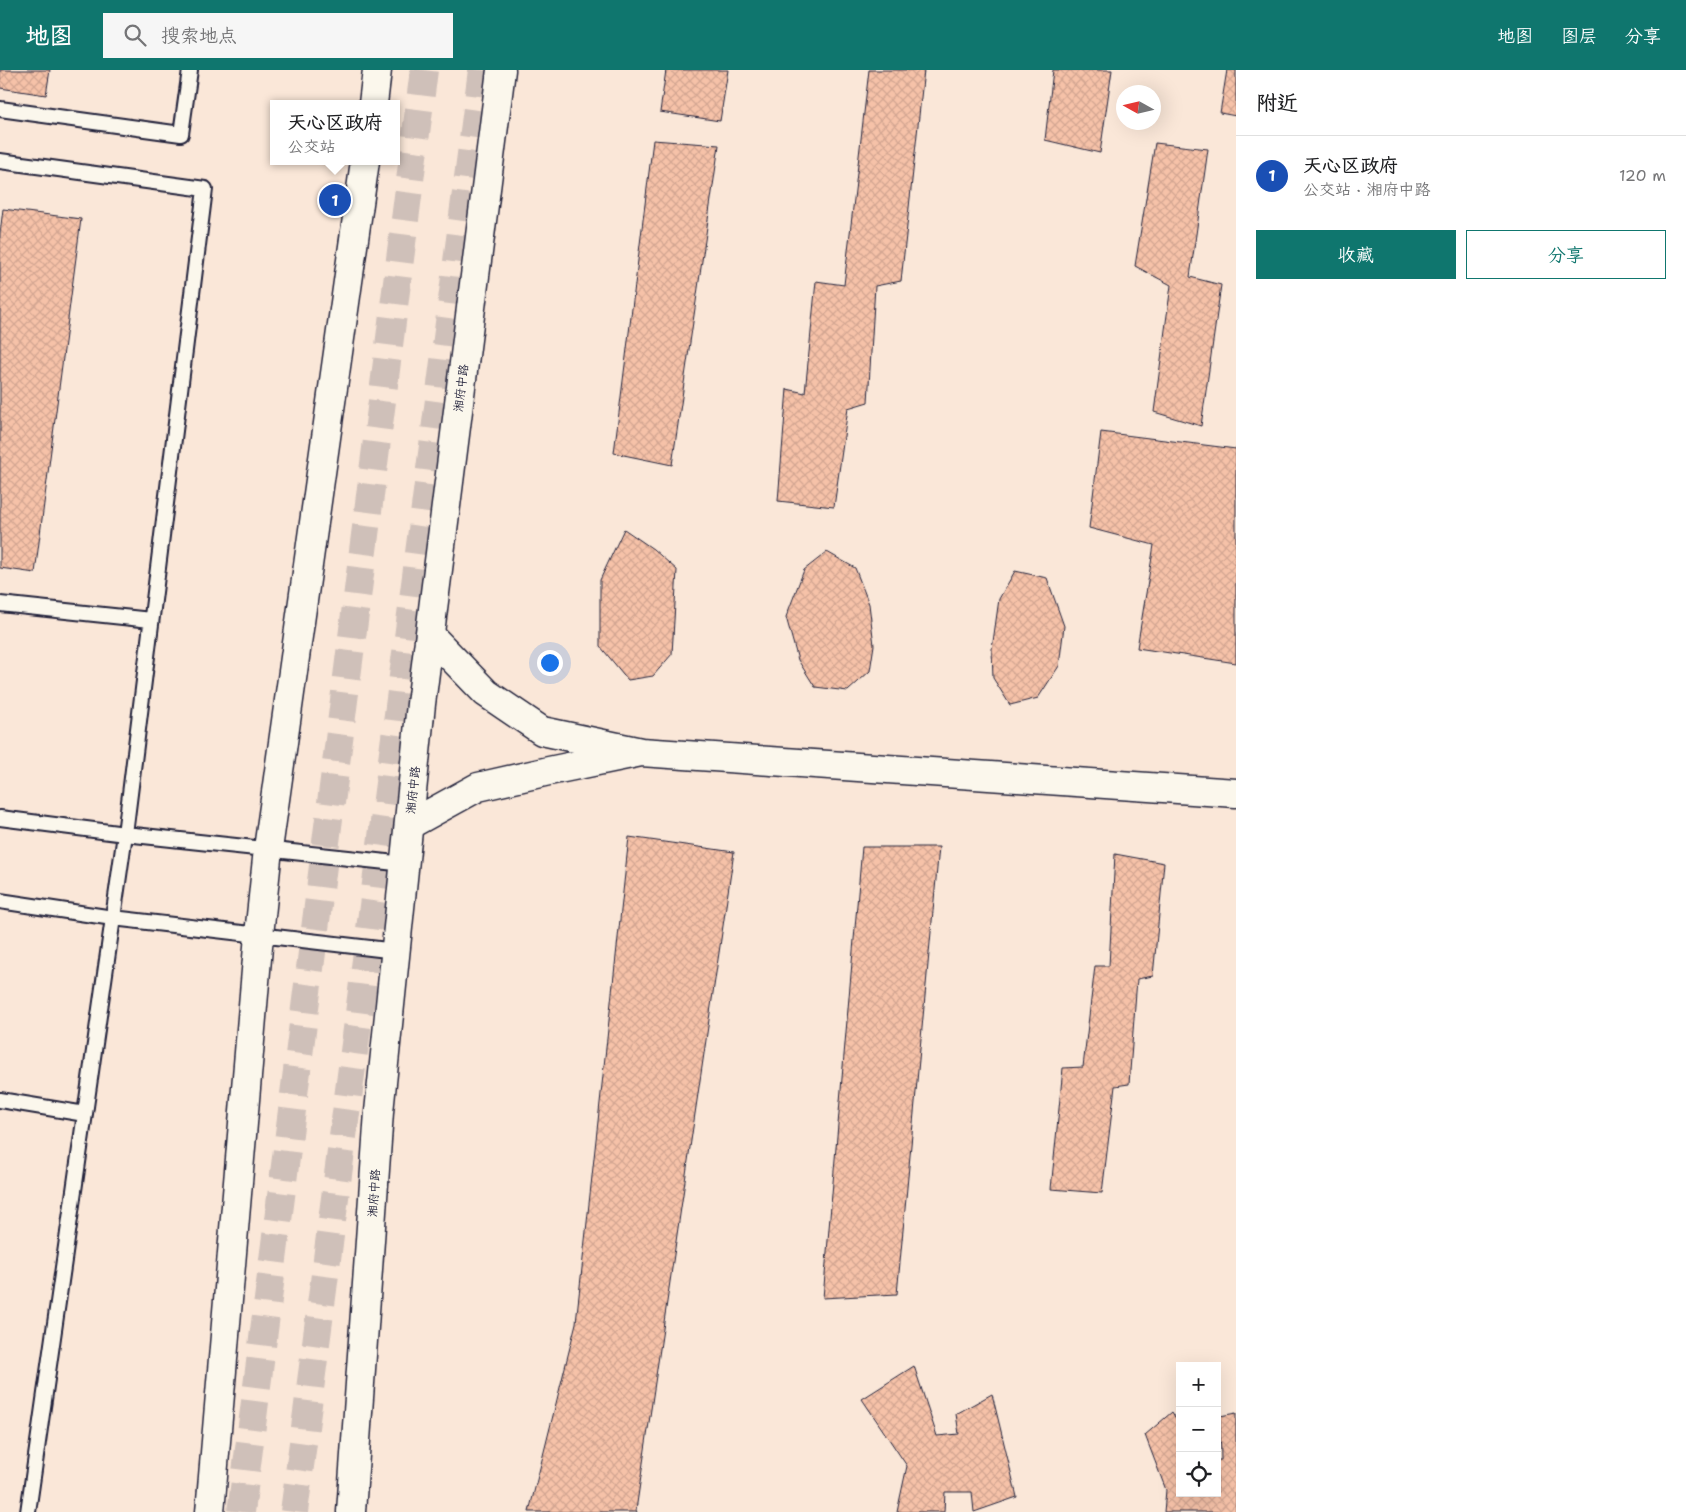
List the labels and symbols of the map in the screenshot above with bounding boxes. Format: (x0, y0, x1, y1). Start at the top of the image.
north arrow (1116, 85, 1161, 130)
pin: 1 (319, 181, 351, 219)
street label: 湘府中路 (450, 363, 472, 413)
your location (537, 650, 563, 676)
street label: 湘府中路 (403, 765, 423, 815)
street label: 湘府中路 (364, 1168, 384, 1218)

